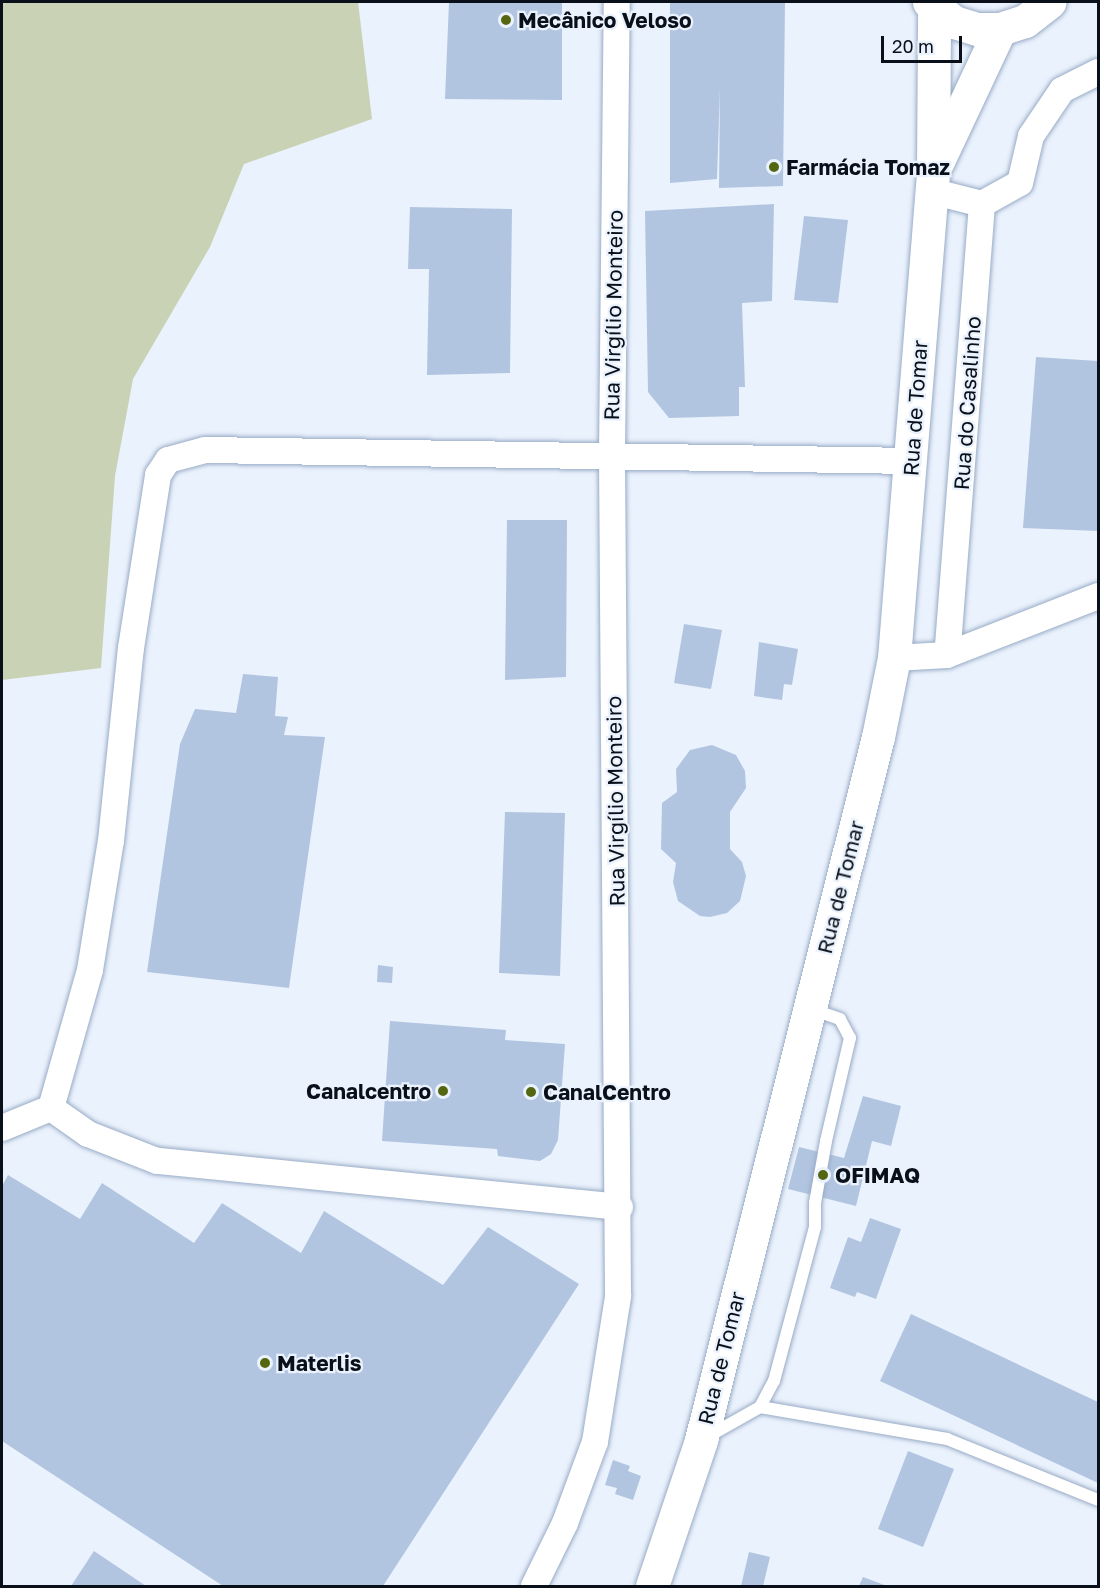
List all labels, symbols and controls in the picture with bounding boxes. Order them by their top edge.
place label: Mecânico Veloso [518,7,692,33]
marker: Mecânico Veloso [499,13,513,27]
scale bar [884,24,965,62]
text: 20 m [892,35,934,57]
place label: Farmácia Tomaz [786,154,950,180]
marker: Farmácia Tomaz [767,160,781,174]
street label: Rua Virgílio Monteiro [599,209,627,421]
street label: Rua do Casalinho [948,315,986,491]
street label: Rua de Tomar [898,339,932,477]
street label: Rua Virgílio Monteiro [601,695,629,907]
street label: Rua de Tomar [811,818,869,956]
place label: Canalcentro [306,1078,431,1104]
place label: CanalCentro [543,1079,671,1105]
marker: Canalcentro [436,1084,450,1098]
marker: CanalCentro [524,1085,538,1099]
place label: OFIMAQ [835,1162,920,1188]
marker: OFIMAQ [816,1168,830,1182]
street label: Rua de Tomar [692,1289,750,1427]
place label: Materlis [277,1350,361,1376]
marker: Materlis [258,1356,272,1370]

